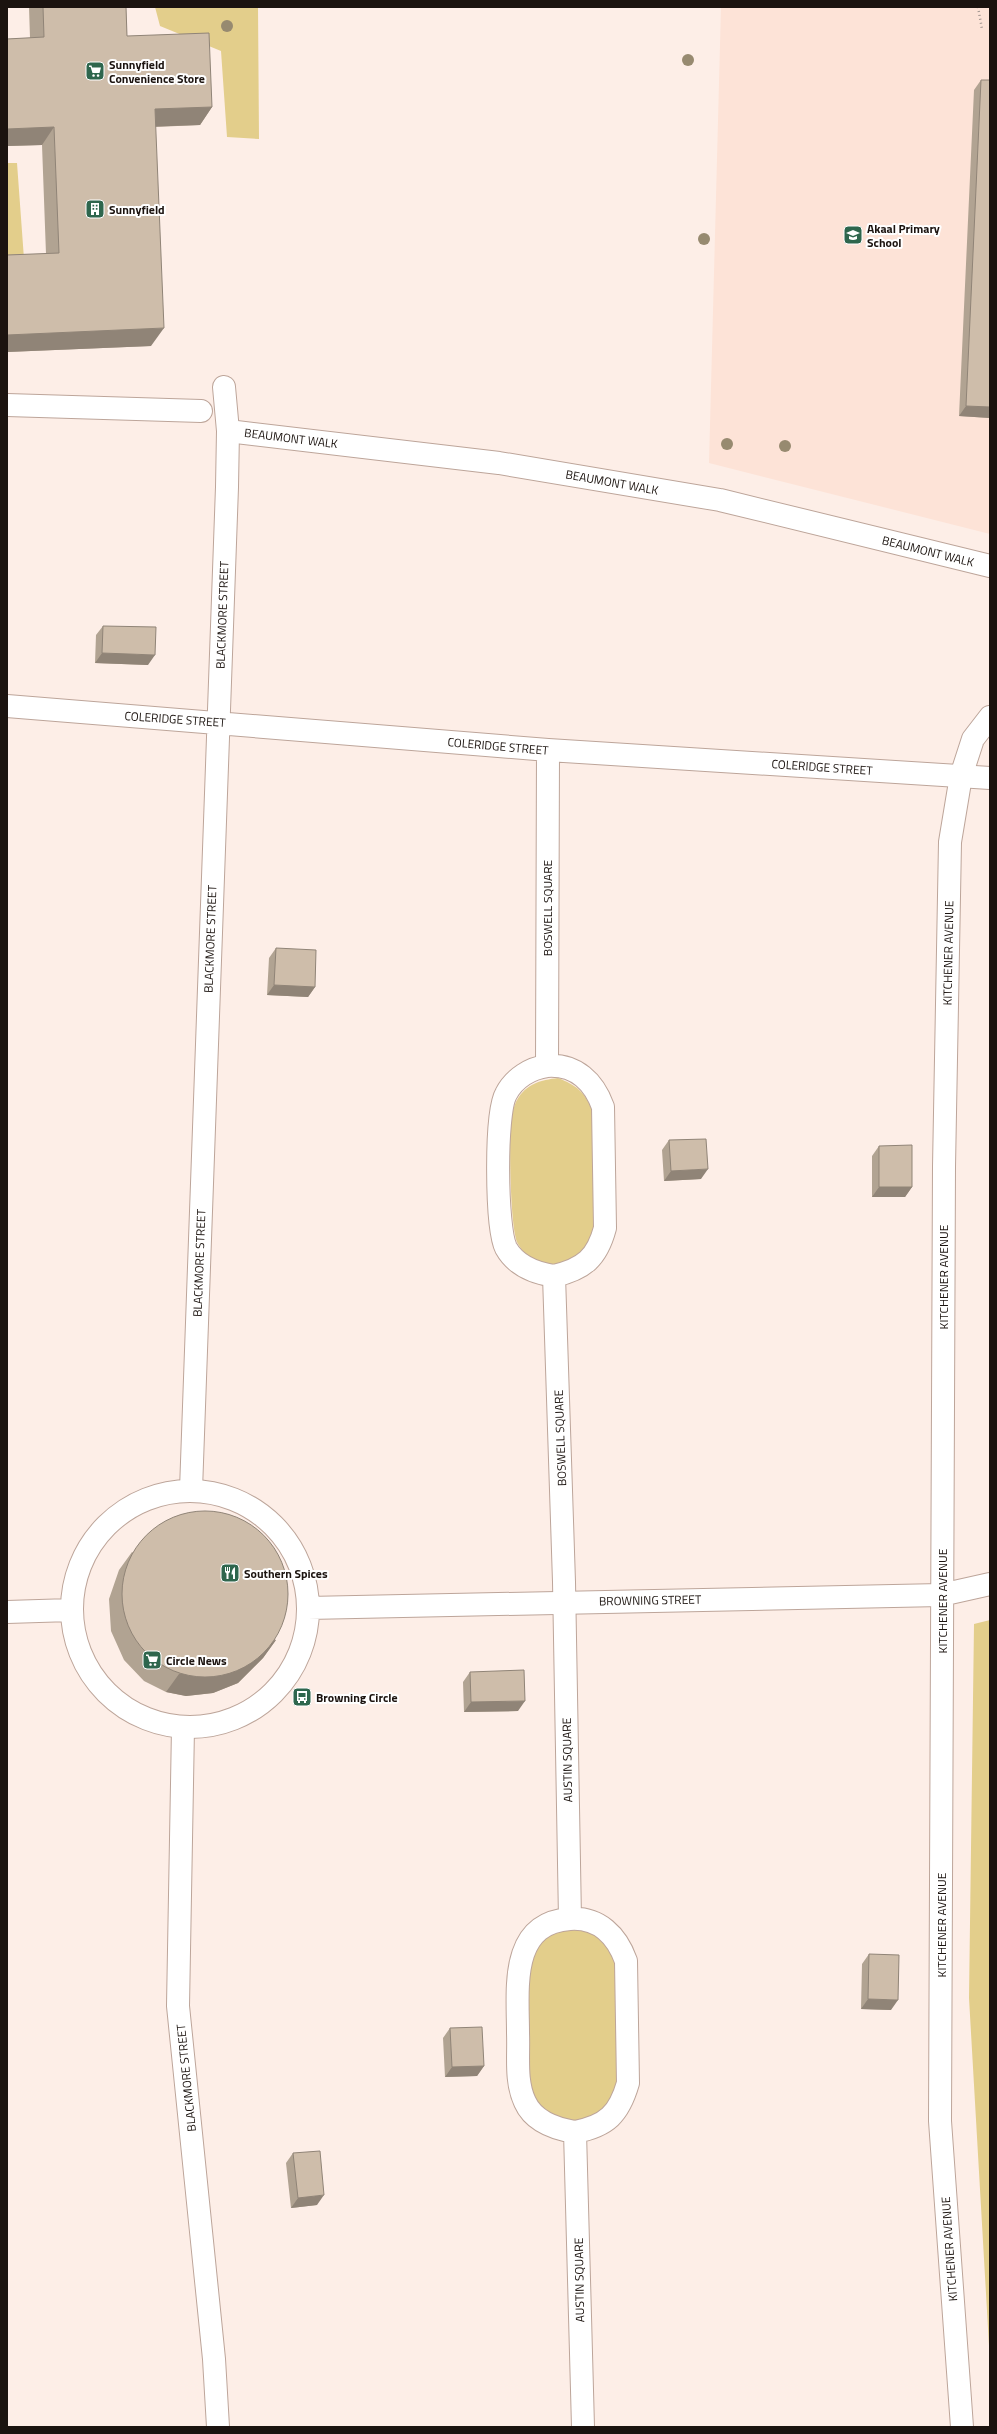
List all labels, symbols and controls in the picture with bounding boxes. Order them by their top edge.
place label: Sunnyfield Convenience Store [109,55,205,88]
supermarket icon: Sunnyfield Convenience Store [84,60,106,82]
building icon: Sunnyfield [84,198,106,220]
place label: Sunnyfield [109,200,165,219]
place label: Akaal Primary School [867,219,940,252]
school or university icon: Akaal Primary School [842,224,864,246]
street label: BEAUMONT WALK [243,423,339,453]
street label: BEAUMONT WALK [564,464,660,500]
street label: BEAUMONT WALK [880,530,976,572]
street label: BLACKMORE STREET [211,560,233,669]
street label: COLERIDGE STREET [124,706,227,732]
street label: COLERIDGE STREET [447,732,550,760]
street label: COLERIDGE STREET [771,754,874,780]
street label: BOSWELL SQUARE [538,859,557,956]
street label: BLACKMORE STREET [199,884,221,993]
street label: KITCHENER AVENUE [938,900,958,1006]
street label: BLACKMORE STREET [188,1208,210,1317]
street label: KITCHENER AVENUE [934,1224,953,1329]
street label: BOSWELL SQUARE [549,1389,571,1487]
street label: KITCHENER AVENUE [933,1548,952,1653]
restaurant icon: Southern Spices [219,1562,241,1584]
place label: Southern Spices [244,1564,328,1583]
street label: BROWNING STREET [599,1590,702,1610]
supermarket icon: Circle News [141,1649,163,1671]
place label: Circle News [166,1651,227,1670]
bus stop icon: Browning Circle [291,1686,313,1708]
place label: Browning Circle [316,1688,398,1707]
street label: AUSTIN SQUARE [557,1717,577,1802]
street label: KITCHENER AVENUE [932,1872,951,1977]
street label: BLACKMORE STREET [171,2023,201,2133]
street label: KITCHENER AVENUE [936,2196,962,2302]
street label: AUSTIN SQUARE [569,2237,589,2322]

